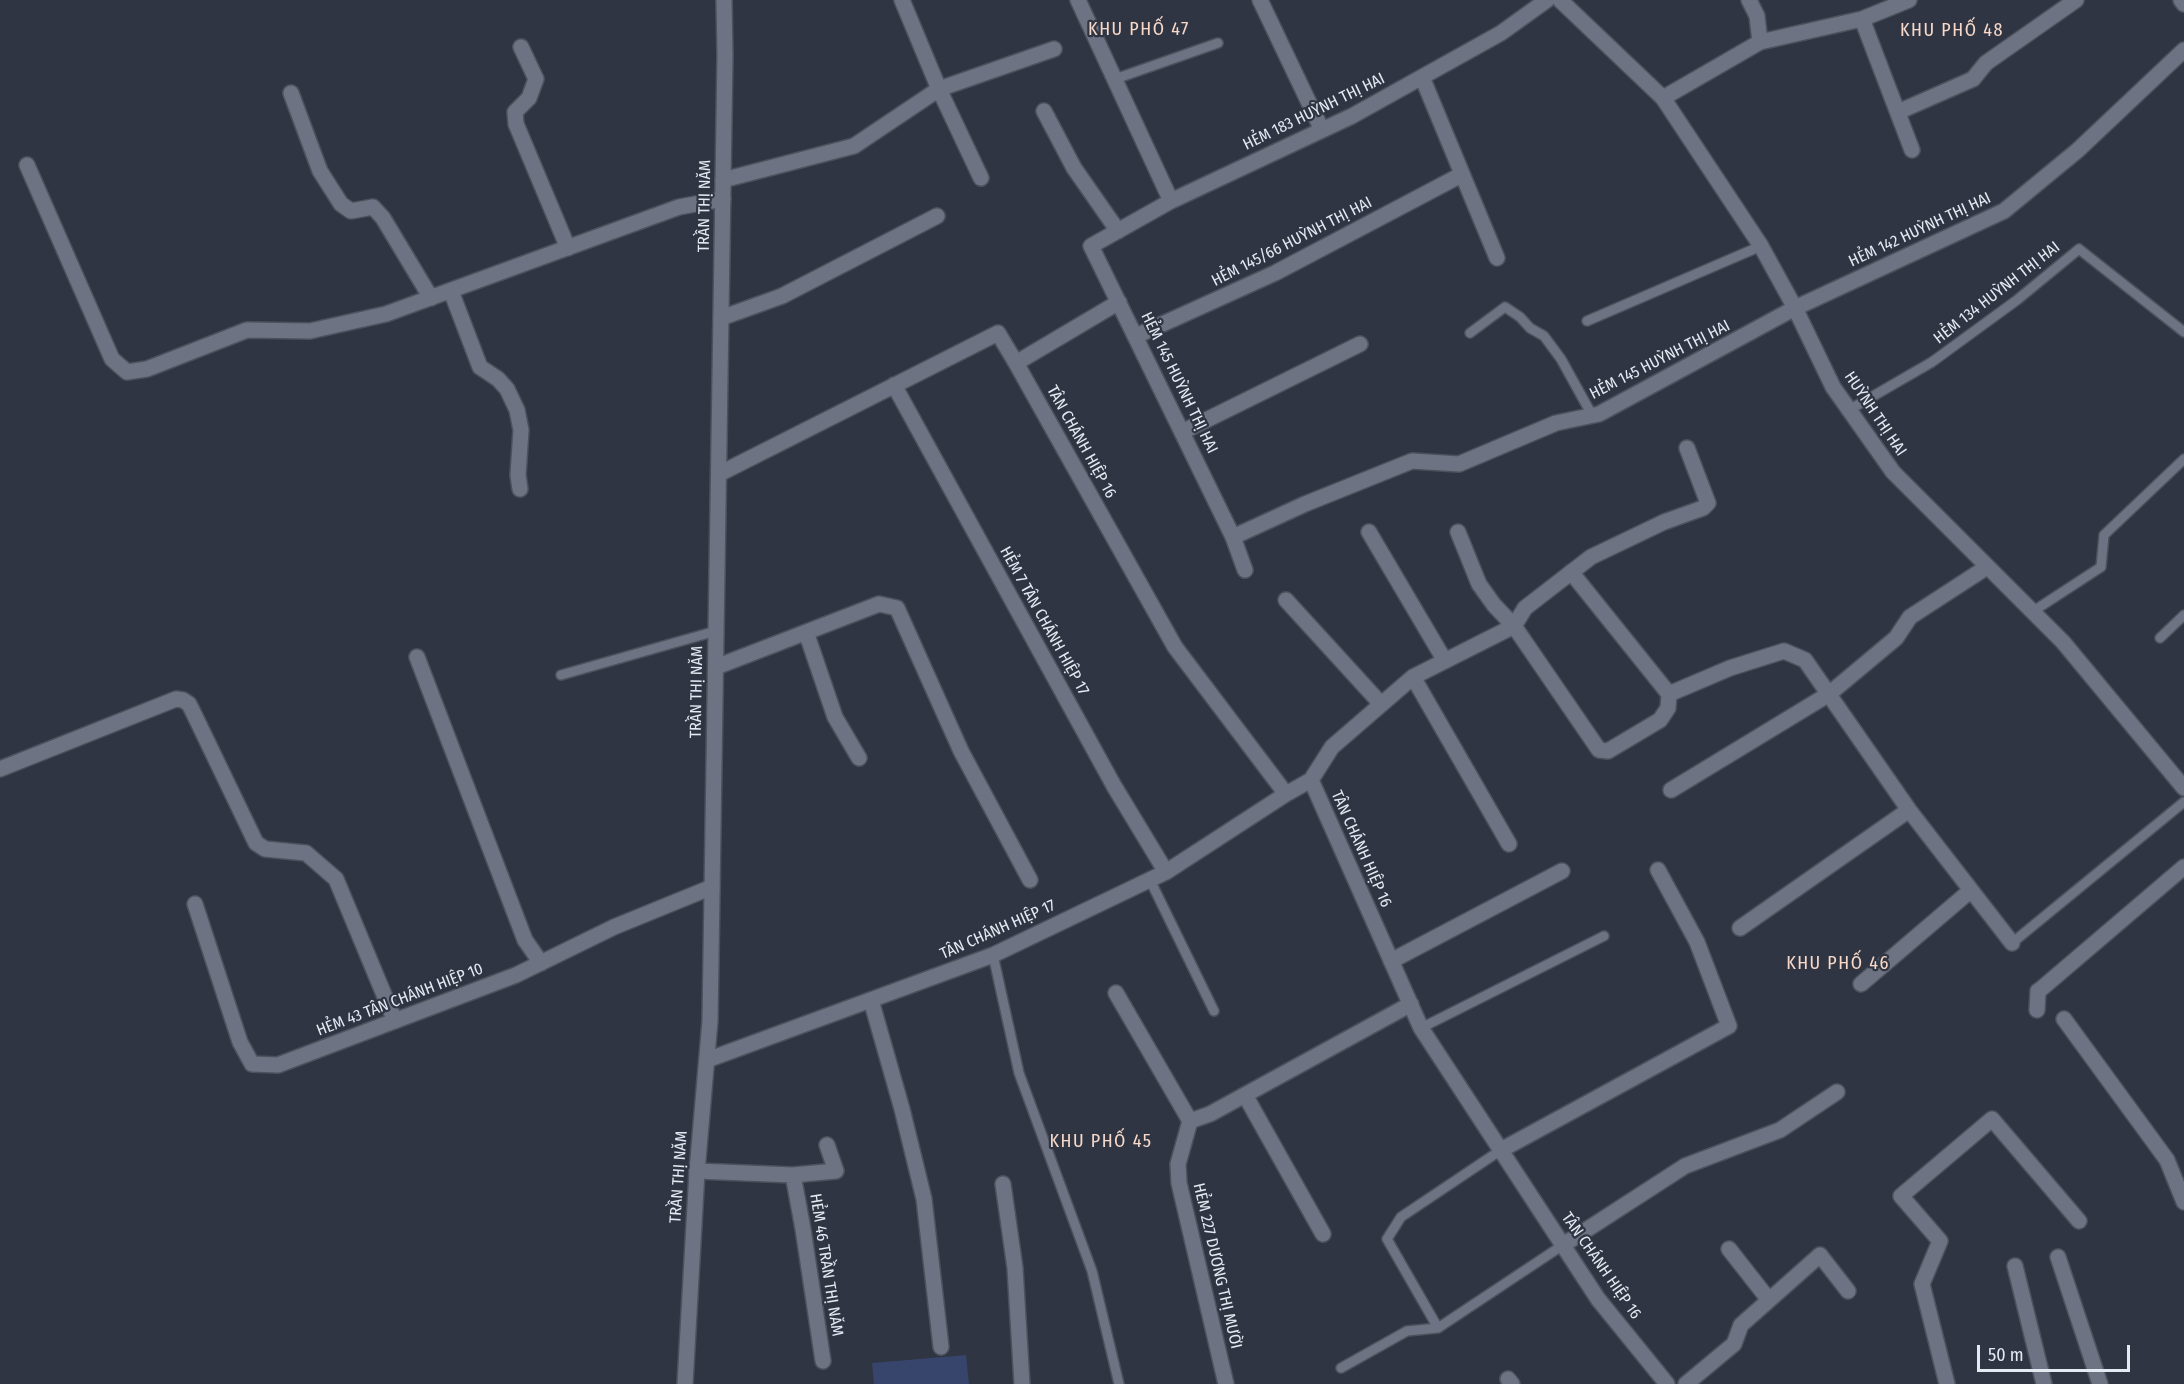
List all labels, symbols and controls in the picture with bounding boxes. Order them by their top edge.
district label: KHU PHỐ 47 [1088,19,1190,41]
district label: KHU PHỐ 48 [1900,20,2004,42]
street label: HẺM 183 HUỲNH THỊ HAI [1240,69,1388,155]
street label: TRẦN THỊ NĂM [695,160,715,252]
street label: HẺM 142 HUỲNH THỊ HAI [1846,189,1994,271]
street label: HẺM 145/66 HUỲNH THỊ HAI [1209,193,1375,291]
street label: HẺM 134 HUỲNH THỊ HAI [1930,238,2064,348]
street label: HẺM 145 HUỲNH THỊ HAI [1136,309,1222,457]
street label: HẺM 145 HUỲNH THỊ HAI [1587,316,1733,404]
street label: HUỲNH THỊ HAI [1840,368,1910,460]
street label: TÂN CHÁNH HIỆP 16 [1042,382,1120,502]
street label: HẺM 7 TÂN CHÁNH HIỆP 17 [995,543,1093,699]
street label: TRẦN THỊ NĂM [687,646,707,738]
street label: TÂN CHÁNH HIỆP 16 [1327,788,1395,910]
street label: TÂN CHÁNH HIỆP 17 [937,896,1059,964]
district label: KHU PHỐ 46 [1786,953,1890,975]
street label: HẺM 43 TÂN CHÁNH HIỆP 10 [314,959,486,1041]
street label: TRẦN THỊ NĂM [666,1130,692,1224]
district label: KHU PHỐ 45 [1050,1131,1152,1153]
street label: HẺM 227 DƯƠNG THỊ MƯỜI [1189,1181,1245,1351]
street label: HẺM 46 TRẦN THỊ NĂM [805,1192,847,1338]
street label: TÂN CHÁNH HIỆP 16 [1557,1209,1645,1323]
scale bar [1980,1333,2133,1371]
text: 50 m [1988,1344,2024,1366]

